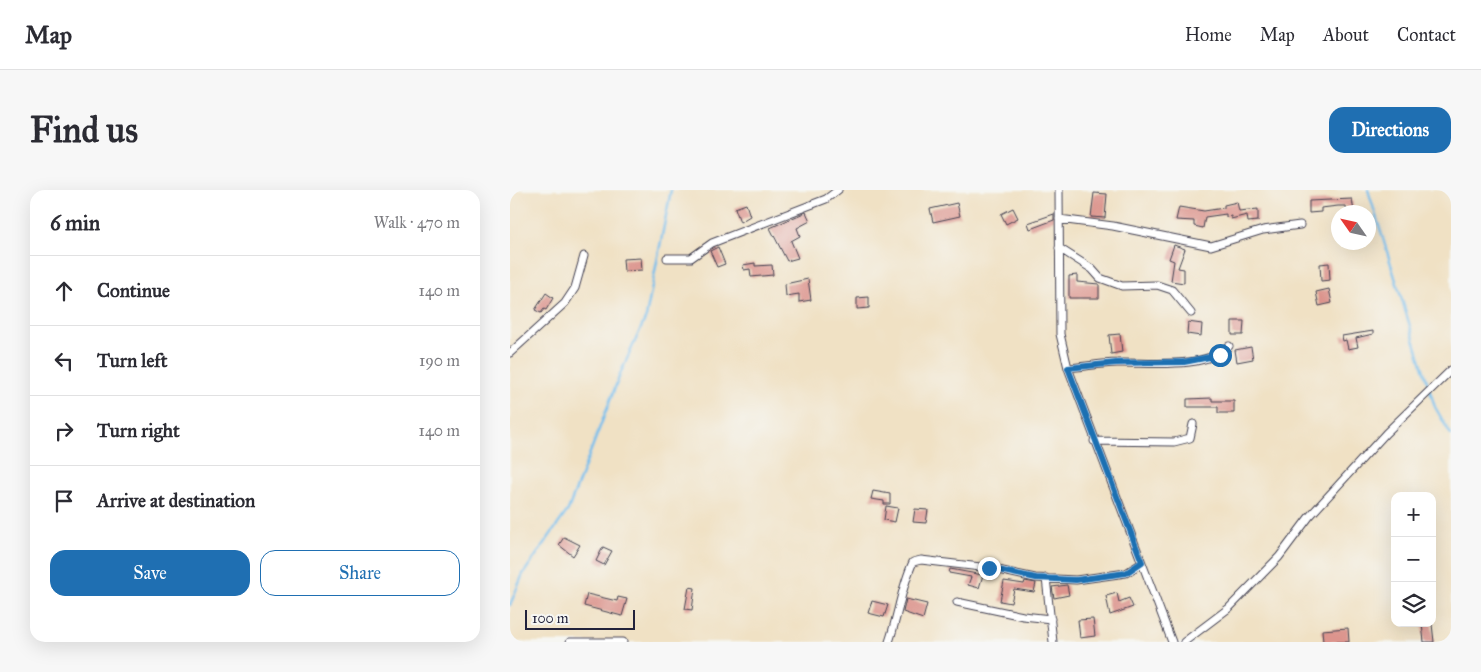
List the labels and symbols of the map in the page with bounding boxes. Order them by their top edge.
north arrow [1331,205,1376,250]
route start [1209,344,1232,367]
route end [978,557,1001,580]
scale bar [525,607,635,630]

